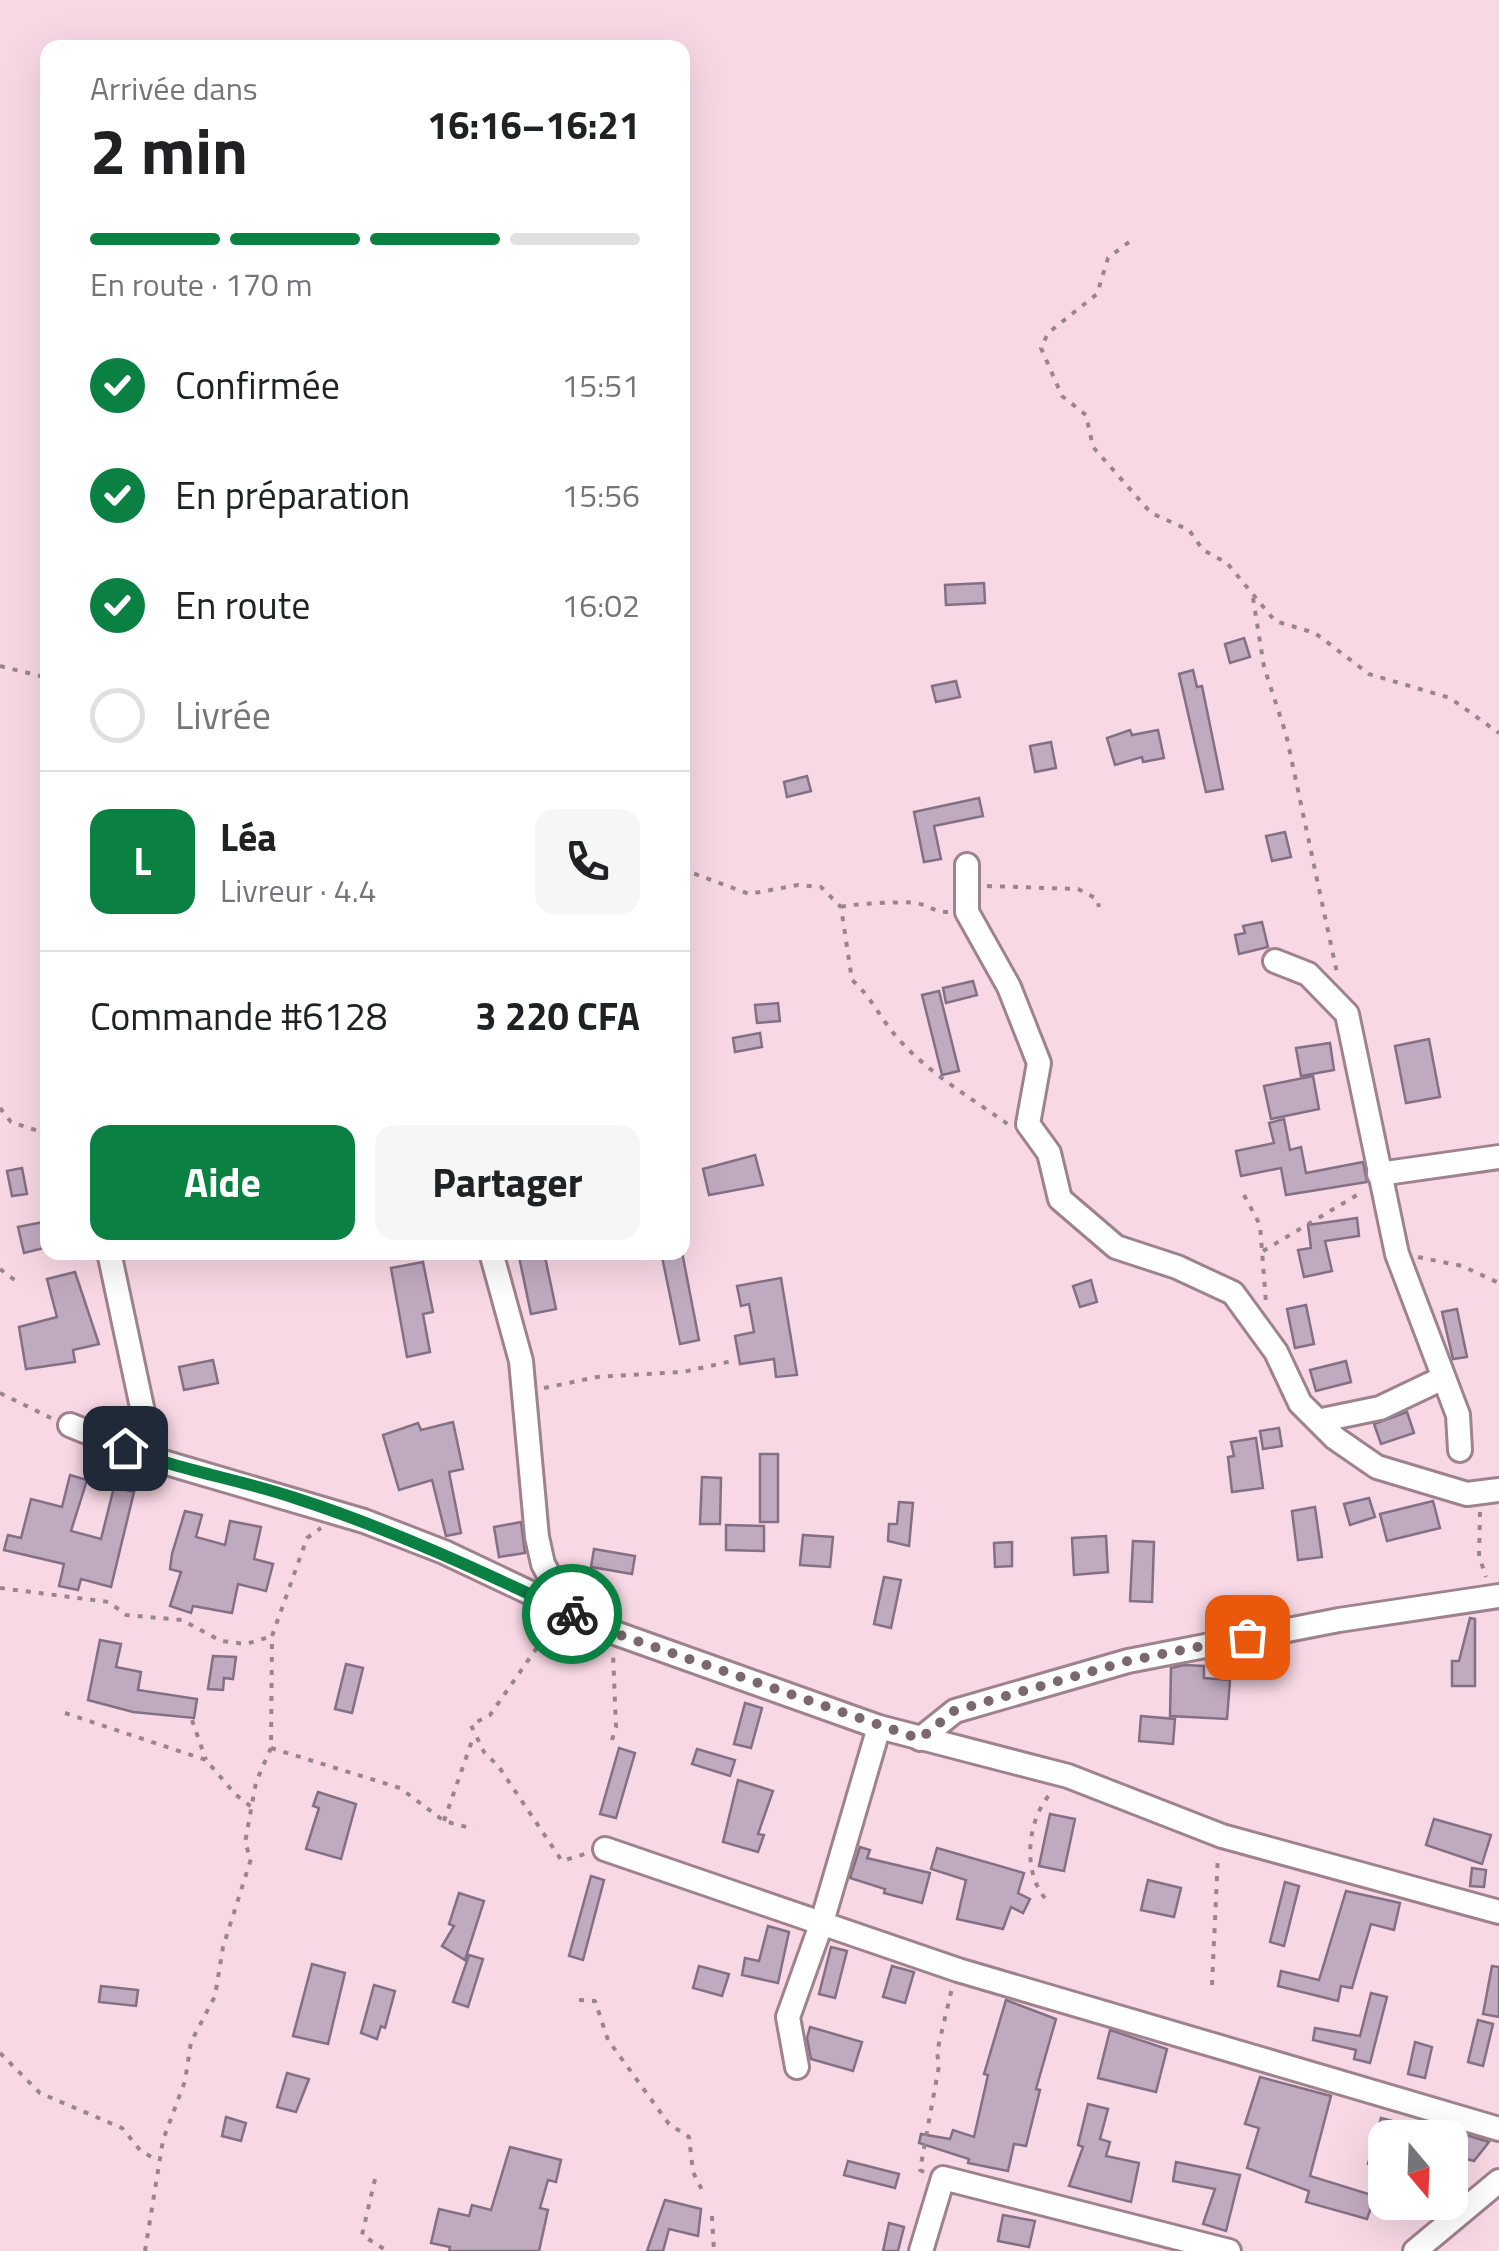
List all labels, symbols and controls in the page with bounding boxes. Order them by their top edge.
text: Arrivée dans [90,64,258,112]
text: 16:16–16:21 [427,96,640,154]
text: 2 min [90,100,248,199]
text: En route · 170 m [90,260,313,308]
text: Confirmée [175,356,340,414]
icon: check [90,358,145,413]
text: 15:51 [561,361,640,409]
text: En préparation [175,466,410,524]
icon: check [90,468,145,523]
text: 15:56 [561,471,640,519]
text: En route [175,576,310,634]
icon: check [90,578,145,633]
text: 16:02 [561,581,640,629]
text: Livrée [175,686,271,744]
text: Léa [220,808,277,866]
button: phone [535,809,640,914]
text: L [134,832,151,890]
text: Livreur · 4.4 [220,866,376,914]
text: Commande #6128 [90,987,387,1045]
text: 3 220 CFA [475,987,640,1045]
button: Aide [90,1125,355,1240]
button: Partager [375,1125,640,1240]
pin [83,1406,168,1491]
icon: home [98,1421,153,1476]
courier [522,1564,622,1664]
icon: bike [545,1587,600,1642]
pin [1205,1595,1290,1680]
icon: bag [1220,1610,1275,1665]
north arrow [1368,2120,1468,2220]
map controls [1368,2120,1468,2220]

